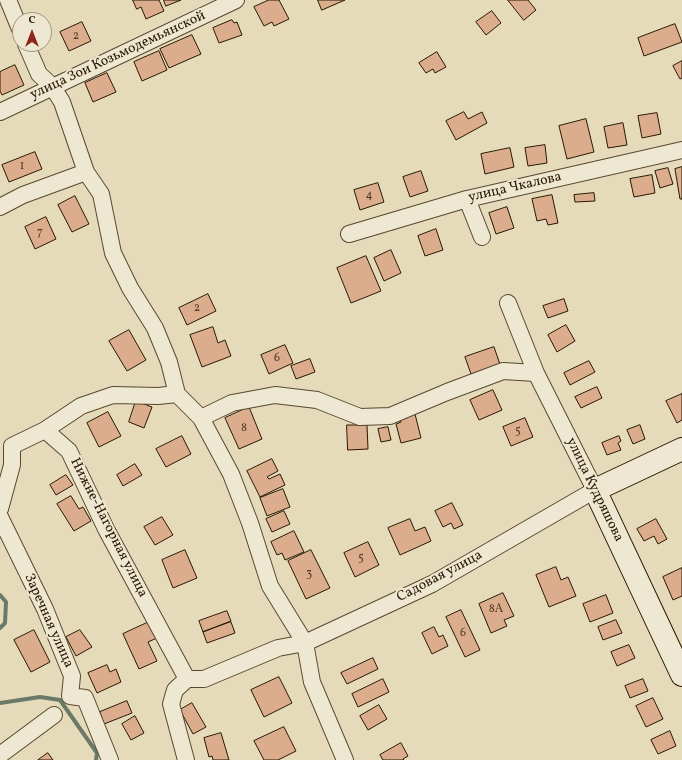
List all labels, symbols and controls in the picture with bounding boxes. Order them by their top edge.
street label: улица Зои Козьмодемьянской [28,8,208,104]
north arrow [12,12,52,52]
text: С [28,13,36,28]
house number: 2 [73,30,79,44]
house number: 1 [20,160,24,174]
street label: улица Чкалова [467,169,563,207]
house number: 4 [365,189,373,203]
house number: 7 [37,226,43,240]
house number: 2 [194,302,200,316]
house number: 6 [274,352,280,366]
house number: 8 [241,422,247,436]
house number: 5 [515,425,521,439]
street label: улица Кудряшова [562,435,626,545]
street label: Нижне-Нагорная улица [65,455,151,601]
street label: Садовая улица [394,547,486,607]
house number: 5 [358,552,364,566]
house number: 3 [306,568,312,582]
street label: Заречная улица [20,571,76,671]
house number: 8А [489,603,503,617]
house number: 6 [460,627,466,641]

